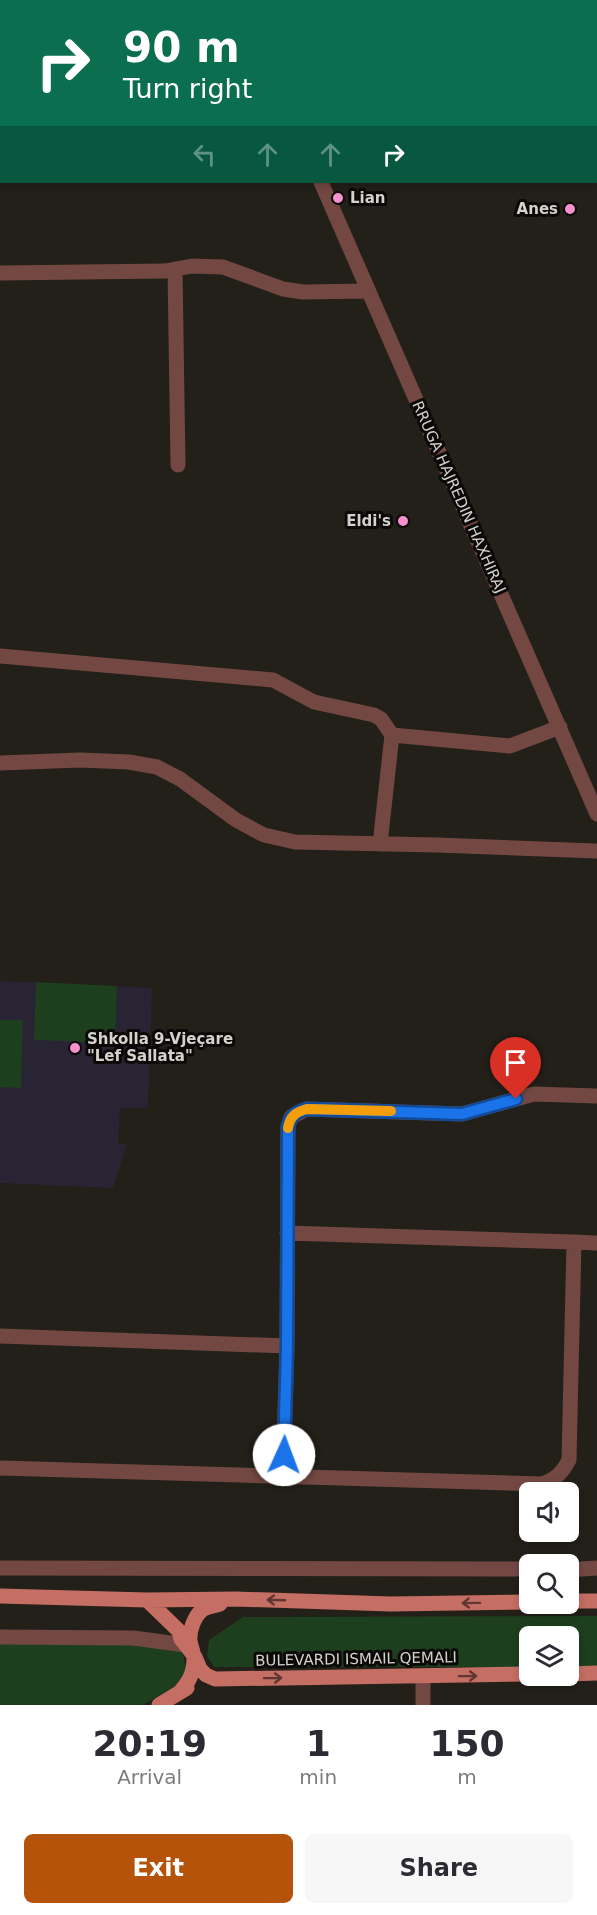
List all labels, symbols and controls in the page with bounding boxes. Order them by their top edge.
text: 90 m [123,23,240,72]
icon: right [24,24,102,102]
text: Turn right [123,73,252,104]
icon: left [188,138,221,171]
icon: ahead [251,138,284,171]
icon: ahead [314,138,347,171]
icon: right [377,138,410,171]
place label: Lian [350,189,386,207]
marker: Lian [331,191,345,205]
place label: Anes [517,200,558,218]
marker: Anes [563,202,577,216]
street label: RRUGA HAJREDIN HAXHIRAJ [408,398,510,596]
place label: Eldi's [346,512,391,530]
marker: Eldi's [396,514,410,528]
place label: Shkolla 9-Vjeçare "Lef Sallata" [87,1030,233,1065]
pin [490,1037,541,1099]
marker: Shkolla 9-Vjeçare "Lef Sallata" [68,1041,82,1055]
icon: arrive [499,1046,532,1079]
position arrow [252,1423,316,1487]
map controls [519,1482,579,1686]
button: sound [519,1482,579,1542]
button: search [519,1554,579,1614]
one-way arrow [267,1594,287,1606]
one-way arrow [462,1597,482,1608]
button: layers [519,1626,579,1686]
street label: BULEVARDI ISMAIL QEMALI [255,1648,457,1670]
one-way arrow [458,1670,478,1681]
one-way arrow [263,1672,283,1684]
text: 20:19 [92,1723,207,1764]
text: 1 [306,1723,331,1764]
text: 150 [429,1723,505,1764]
text: Arrival [117,1765,182,1789]
text: min [299,1765,337,1789]
text: m [457,1765,477,1789]
button: Exit [24,1834,293,1903]
button: Share [305,1834,573,1903]

